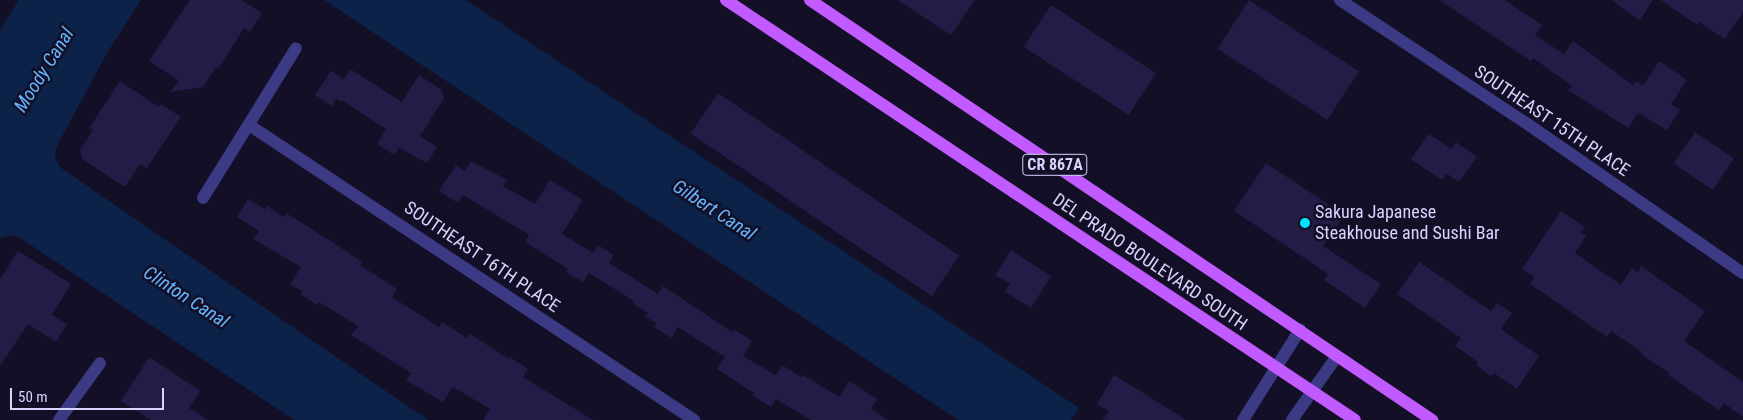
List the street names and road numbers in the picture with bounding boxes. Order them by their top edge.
street label: SOUTHEAST 15TH PLACE [1470,61,1634,181]
road number: CR 867A [1021,152,1089,178]
street label: DEL PRADO BOULEVARD SOUTH [1049,189,1251,335]
street label: SOUTHEAST 16TH PLACE [400,197,564,317]

